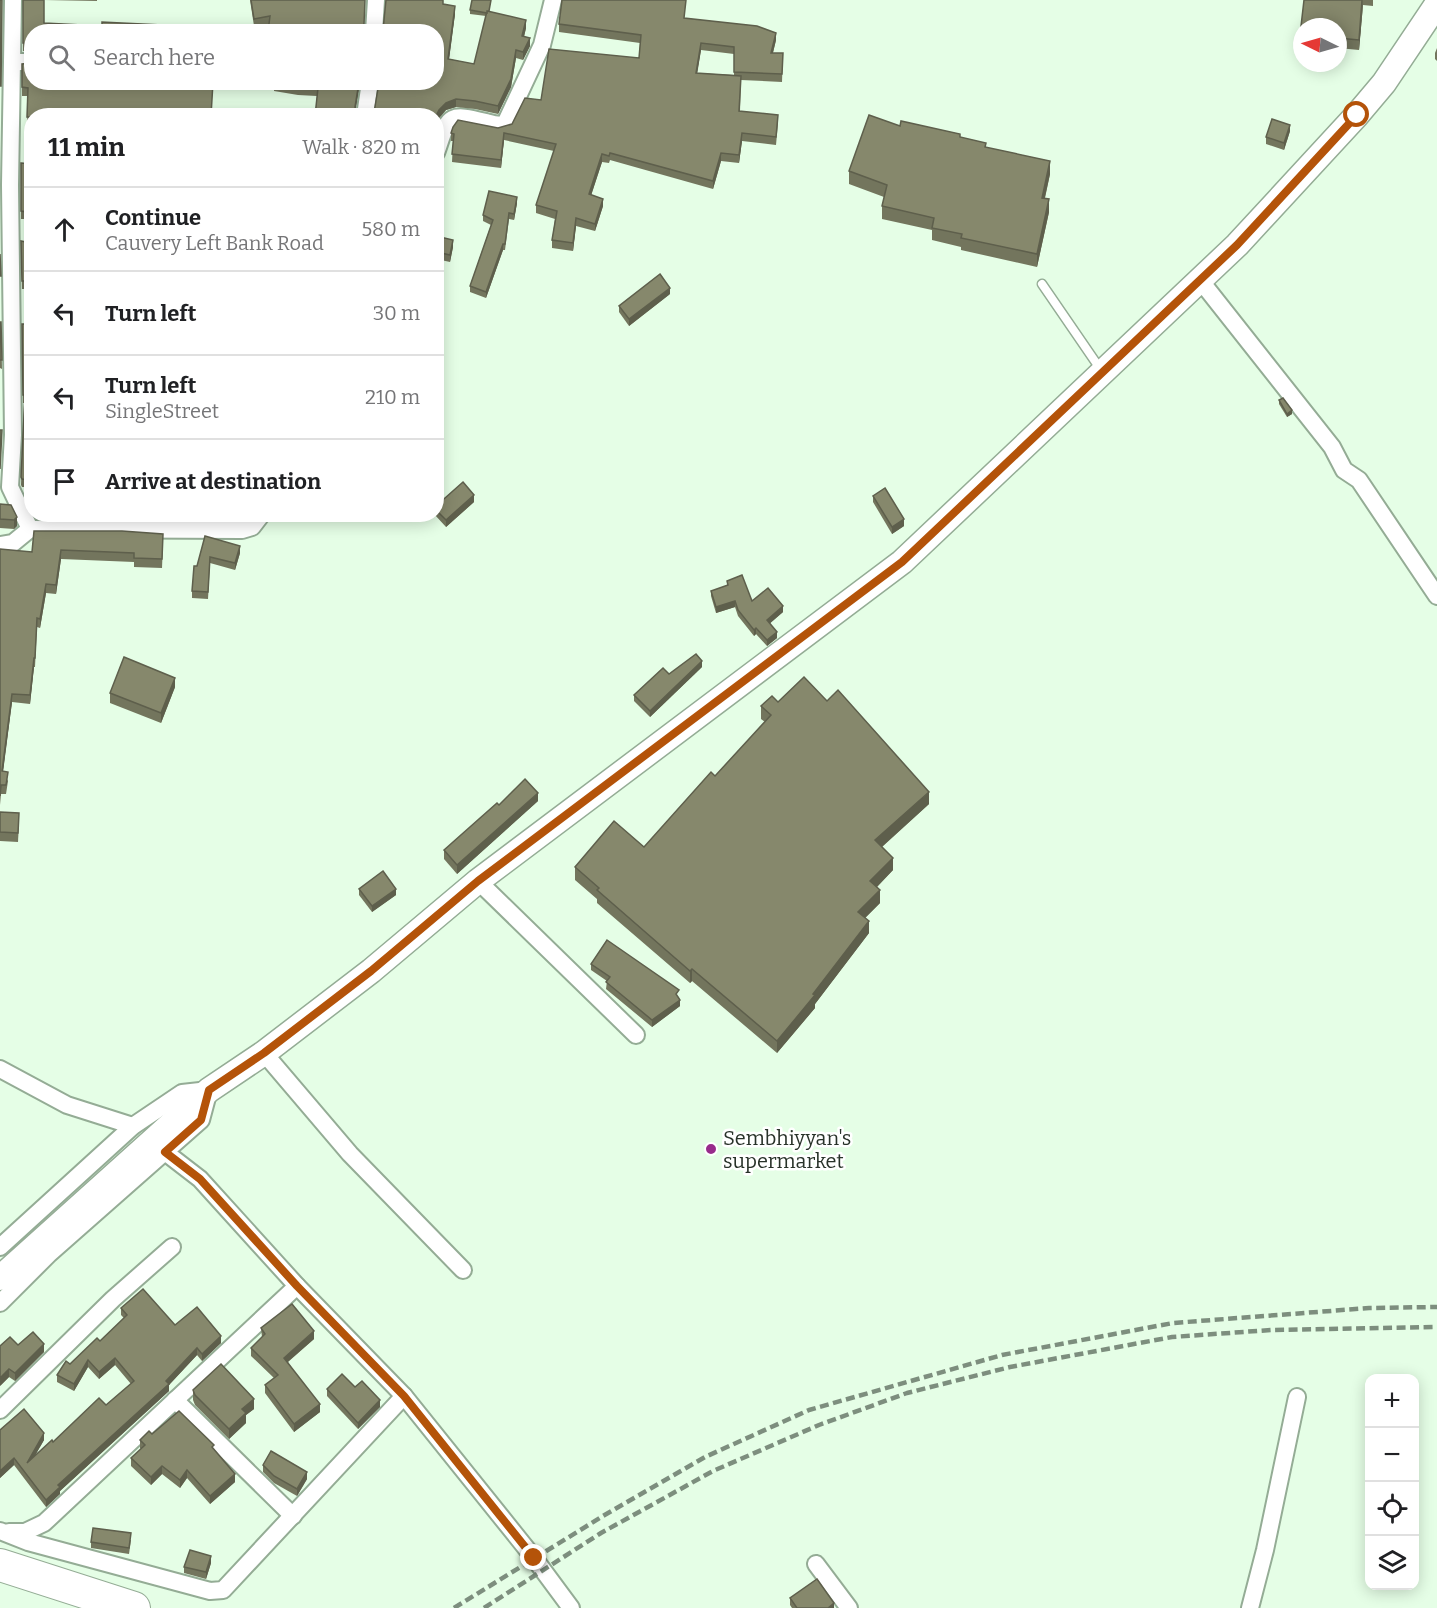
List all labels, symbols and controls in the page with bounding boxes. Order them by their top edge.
north arrow [1293,18,1347,72]
search box [24,24,444,90]
icon: search [45,41,78,74]
text: Search here [93,44,215,71]
route start [1343,101,1369,127]
text: 11 min [48,132,125,163]
text: Walk · 820 m [302,135,420,159]
text: Continue [105,204,201,231]
icon: ahead [48,213,81,246]
text: 580 m [361,217,420,241]
text: Cauvery Left Bank Road [105,231,324,255]
icon: left [48,297,81,330]
text: Turn left [105,300,197,327]
text: 30 m [373,301,420,325]
text: Turn left [105,372,197,399]
icon: left [48,381,81,414]
text: 210 m [365,385,420,409]
text: SingleStreet [105,399,219,423]
icon: arrive [48,465,81,498]
text: Arrive at destination [105,468,321,495]
place label: Sembhiyyan's supermarket [723,1126,851,1173]
marker: Sembhiyyan's supermarket [704,1142,718,1156]
map controls [1365,1374,1419,1590]
button: + [1365,1374,1419,1428]
button: − [1365,1428,1419,1482]
button: locate [1365,1482,1419,1536]
button: layers [1365,1536,1419,1590]
route end [520,1544,546,1570]

